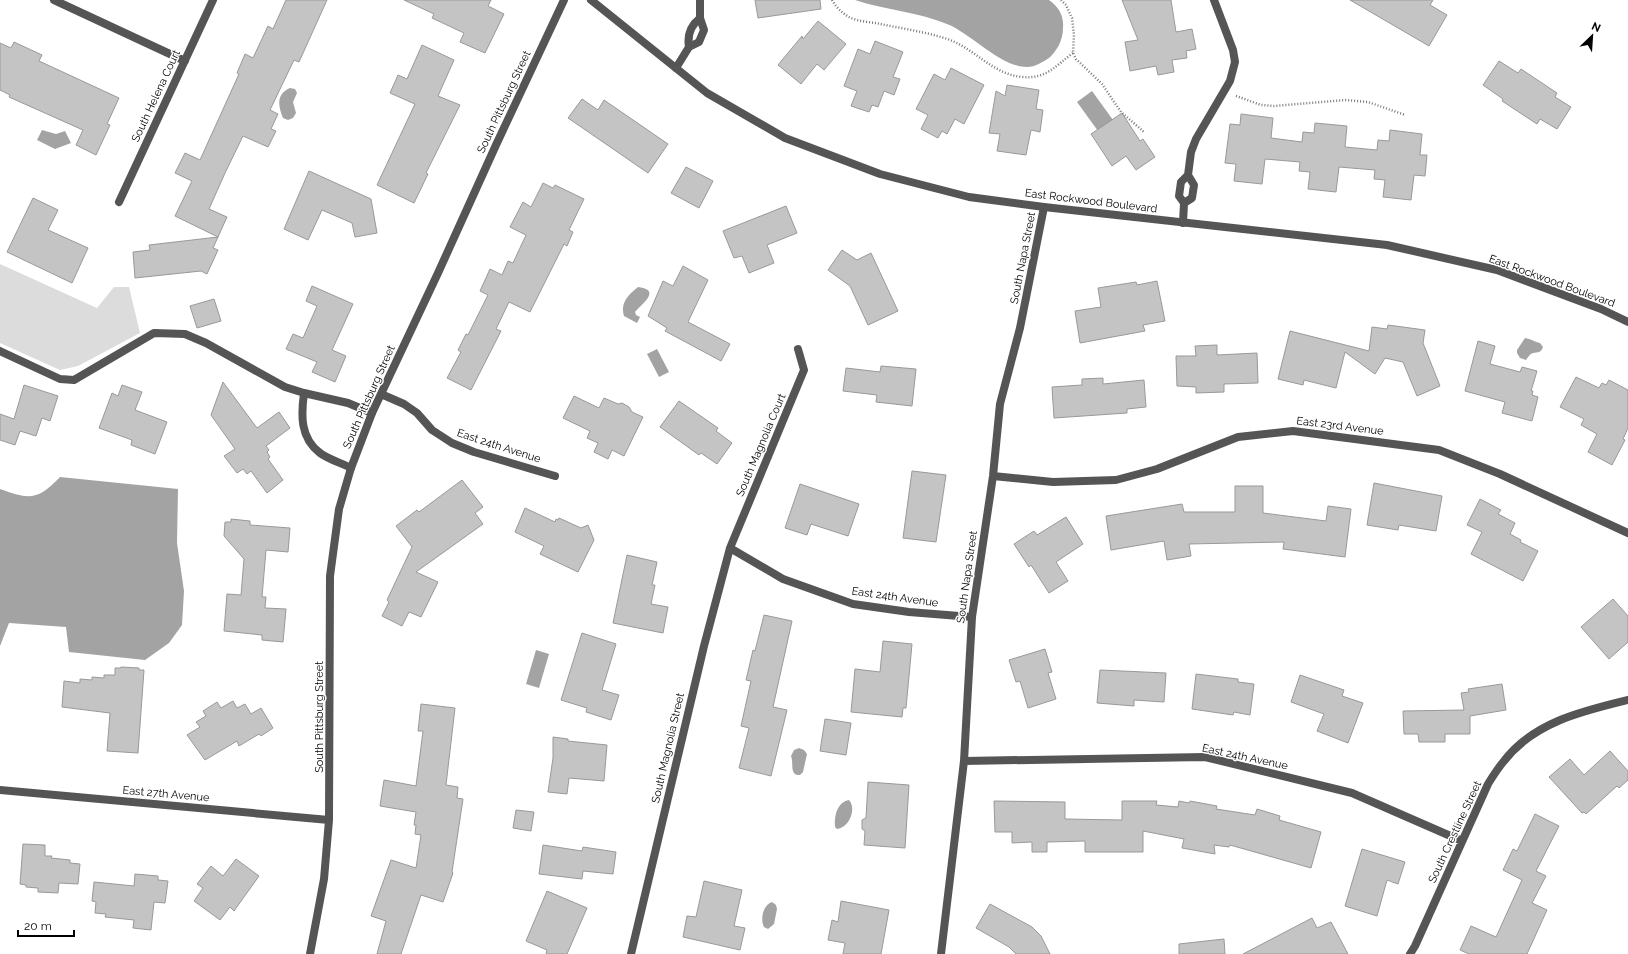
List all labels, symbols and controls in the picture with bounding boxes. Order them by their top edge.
north arrow [1572,16,1612,56]
text: N [1589,20,1603,35]
street label: South Helena Court [129,48,183,144]
street label: South Pittsburg Street [475,48,534,155]
street label: East Rockwood Boulevard [1024,186,1158,216]
street label: South Napa Street [1008,211,1038,305]
street label: East Rockwood Boulevard [1487,252,1617,310]
street label: South Pittsburg Street [340,343,398,451]
street label: South Magnolia Court [733,391,789,498]
street label: East 23rd Avenue [1296,414,1385,438]
street label: East 24th Avenue [455,426,543,466]
street label: South Napa Street [954,530,980,624]
street label: East 24th Avenue [851,584,940,610]
street label: South Pittsburg Street [313,661,326,773]
street label: South Magnolia Street [649,691,687,804]
street label: East 24th Avenue [1201,742,1290,773]
street label: South Crestline Street [1426,779,1484,885]
street label: East 27th Avenue [122,784,211,804]
scale bar [18,912,74,938]
text: 20 m [24,919,52,933]

